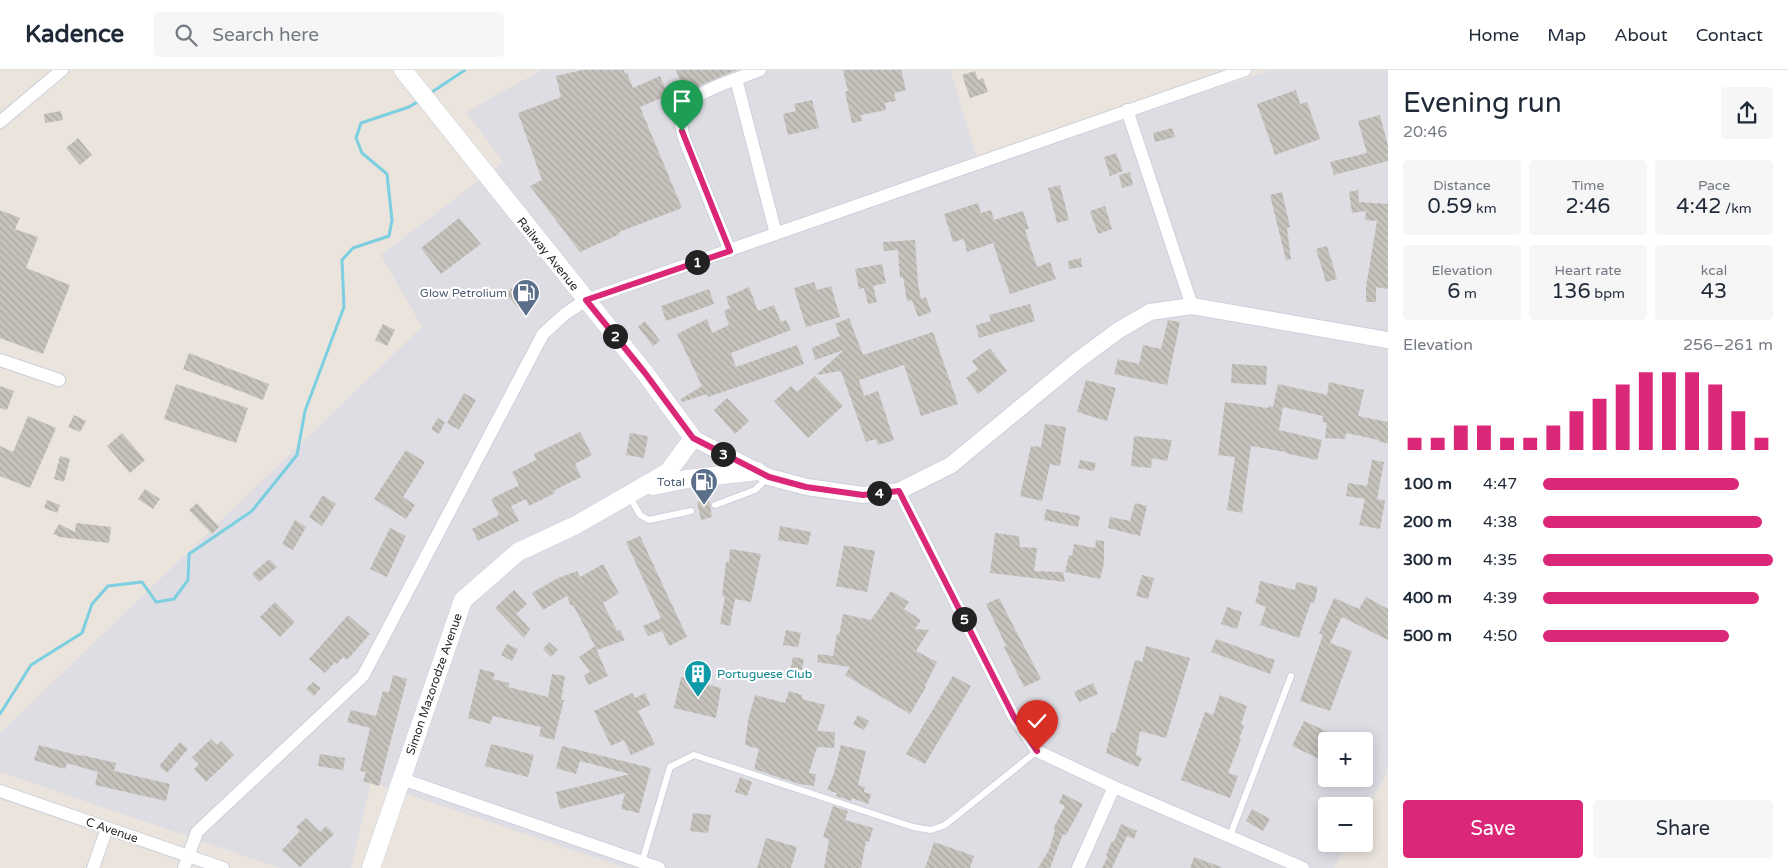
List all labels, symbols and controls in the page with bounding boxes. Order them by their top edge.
search box [154,12,504,57]
text: Kadence [25,20,124,49]
icon: search [172,21,200,49]
text: Search here [212,24,319,46]
text: Home [1468,24,1519,46]
text: Map [1547,24,1586,46]
text: About [1614,24,1668,46]
text: Contact [1696,24,1763,46]
pin [661,80,703,131]
text: Evening run [1403,86,1562,120]
icon: arrive [668,87,696,115]
button: share [1721,87,1773,139]
text: 20:46 [1403,122,1447,142]
text: Distance [1433,177,1491,194]
text: Time [1572,177,1604,194]
text: Pace [1698,177,1730,194]
text: 0.59 [1427,194,1472,219]
text: 2:46 [1565,194,1611,219]
text: 4:42 [1676,194,1721,219]
text: km [1472,200,1497,217]
text: /km [1721,200,1752,217]
street label: Railway Avenue [514,215,582,293]
pin: 1 [684,250,710,274]
text: 1 [693,254,702,271]
text: Elevation [1431,262,1493,279]
text: Heart rate [1555,262,1621,279]
text: kcal [1701,262,1727,279]
fuel station icon: Glow Petrolium [511,278,541,317]
text: 6 [1447,279,1460,304]
text: 136 [1551,279,1591,304]
text: 43 [1701,279,1727,304]
text: m [1460,285,1477,302]
text: bpm [1591,285,1625,302]
place label: Glow Petrolium [420,286,507,300]
pin: 2 [602,324,628,348]
text: 2 [611,328,620,345]
text: Elevation [1403,335,1473,355]
text: 256–261 m [1683,335,1773,355]
pin: 3 [710,442,736,466]
text: 3 [719,446,728,463]
fuel station icon: Total [689,467,719,506]
text: 100 m [1403,474,1452,494]
text: 4:47 [1483,474,1517,494]
place label: Total [657,475,685,489]
pin: 4 [866,480,892,506]
text: 4 [875,485,884,502]
text: 200 m [1403,512,1452,532]
text: 4:38 [1483,512,1517,532]
text: 300 m [1403,550,1452,570]
text: 4:35 [1483,550,1517,570]
text: 400 m [1403,588,1452,608]
text: 4:39 [1483,588,1517,608]
pin: 5 [952,606,976,632]
street label: Simon Mazorodze Avenue [403,611,465,757]
text: 5 [960,611,969,628]
text: 500 m [1403,626,1452,646]
text: 4:50 [1483,626,1517,646]
building icon: Portuguese Club [683,659,713,698]
place label: Portuguese Club [717,667,812,681]
pin [1016,700,1058,751]
icon: check [1023,707,1051,735]
map controls [1318,732,1373,852]
button: + [1318,732,1373,787]
button: − [1318,797,1373,852]
button: Save [1403,800,1583,858]
button: Share [1593,800,1773,858]
street label: C Avenue [84,815,140,846]

